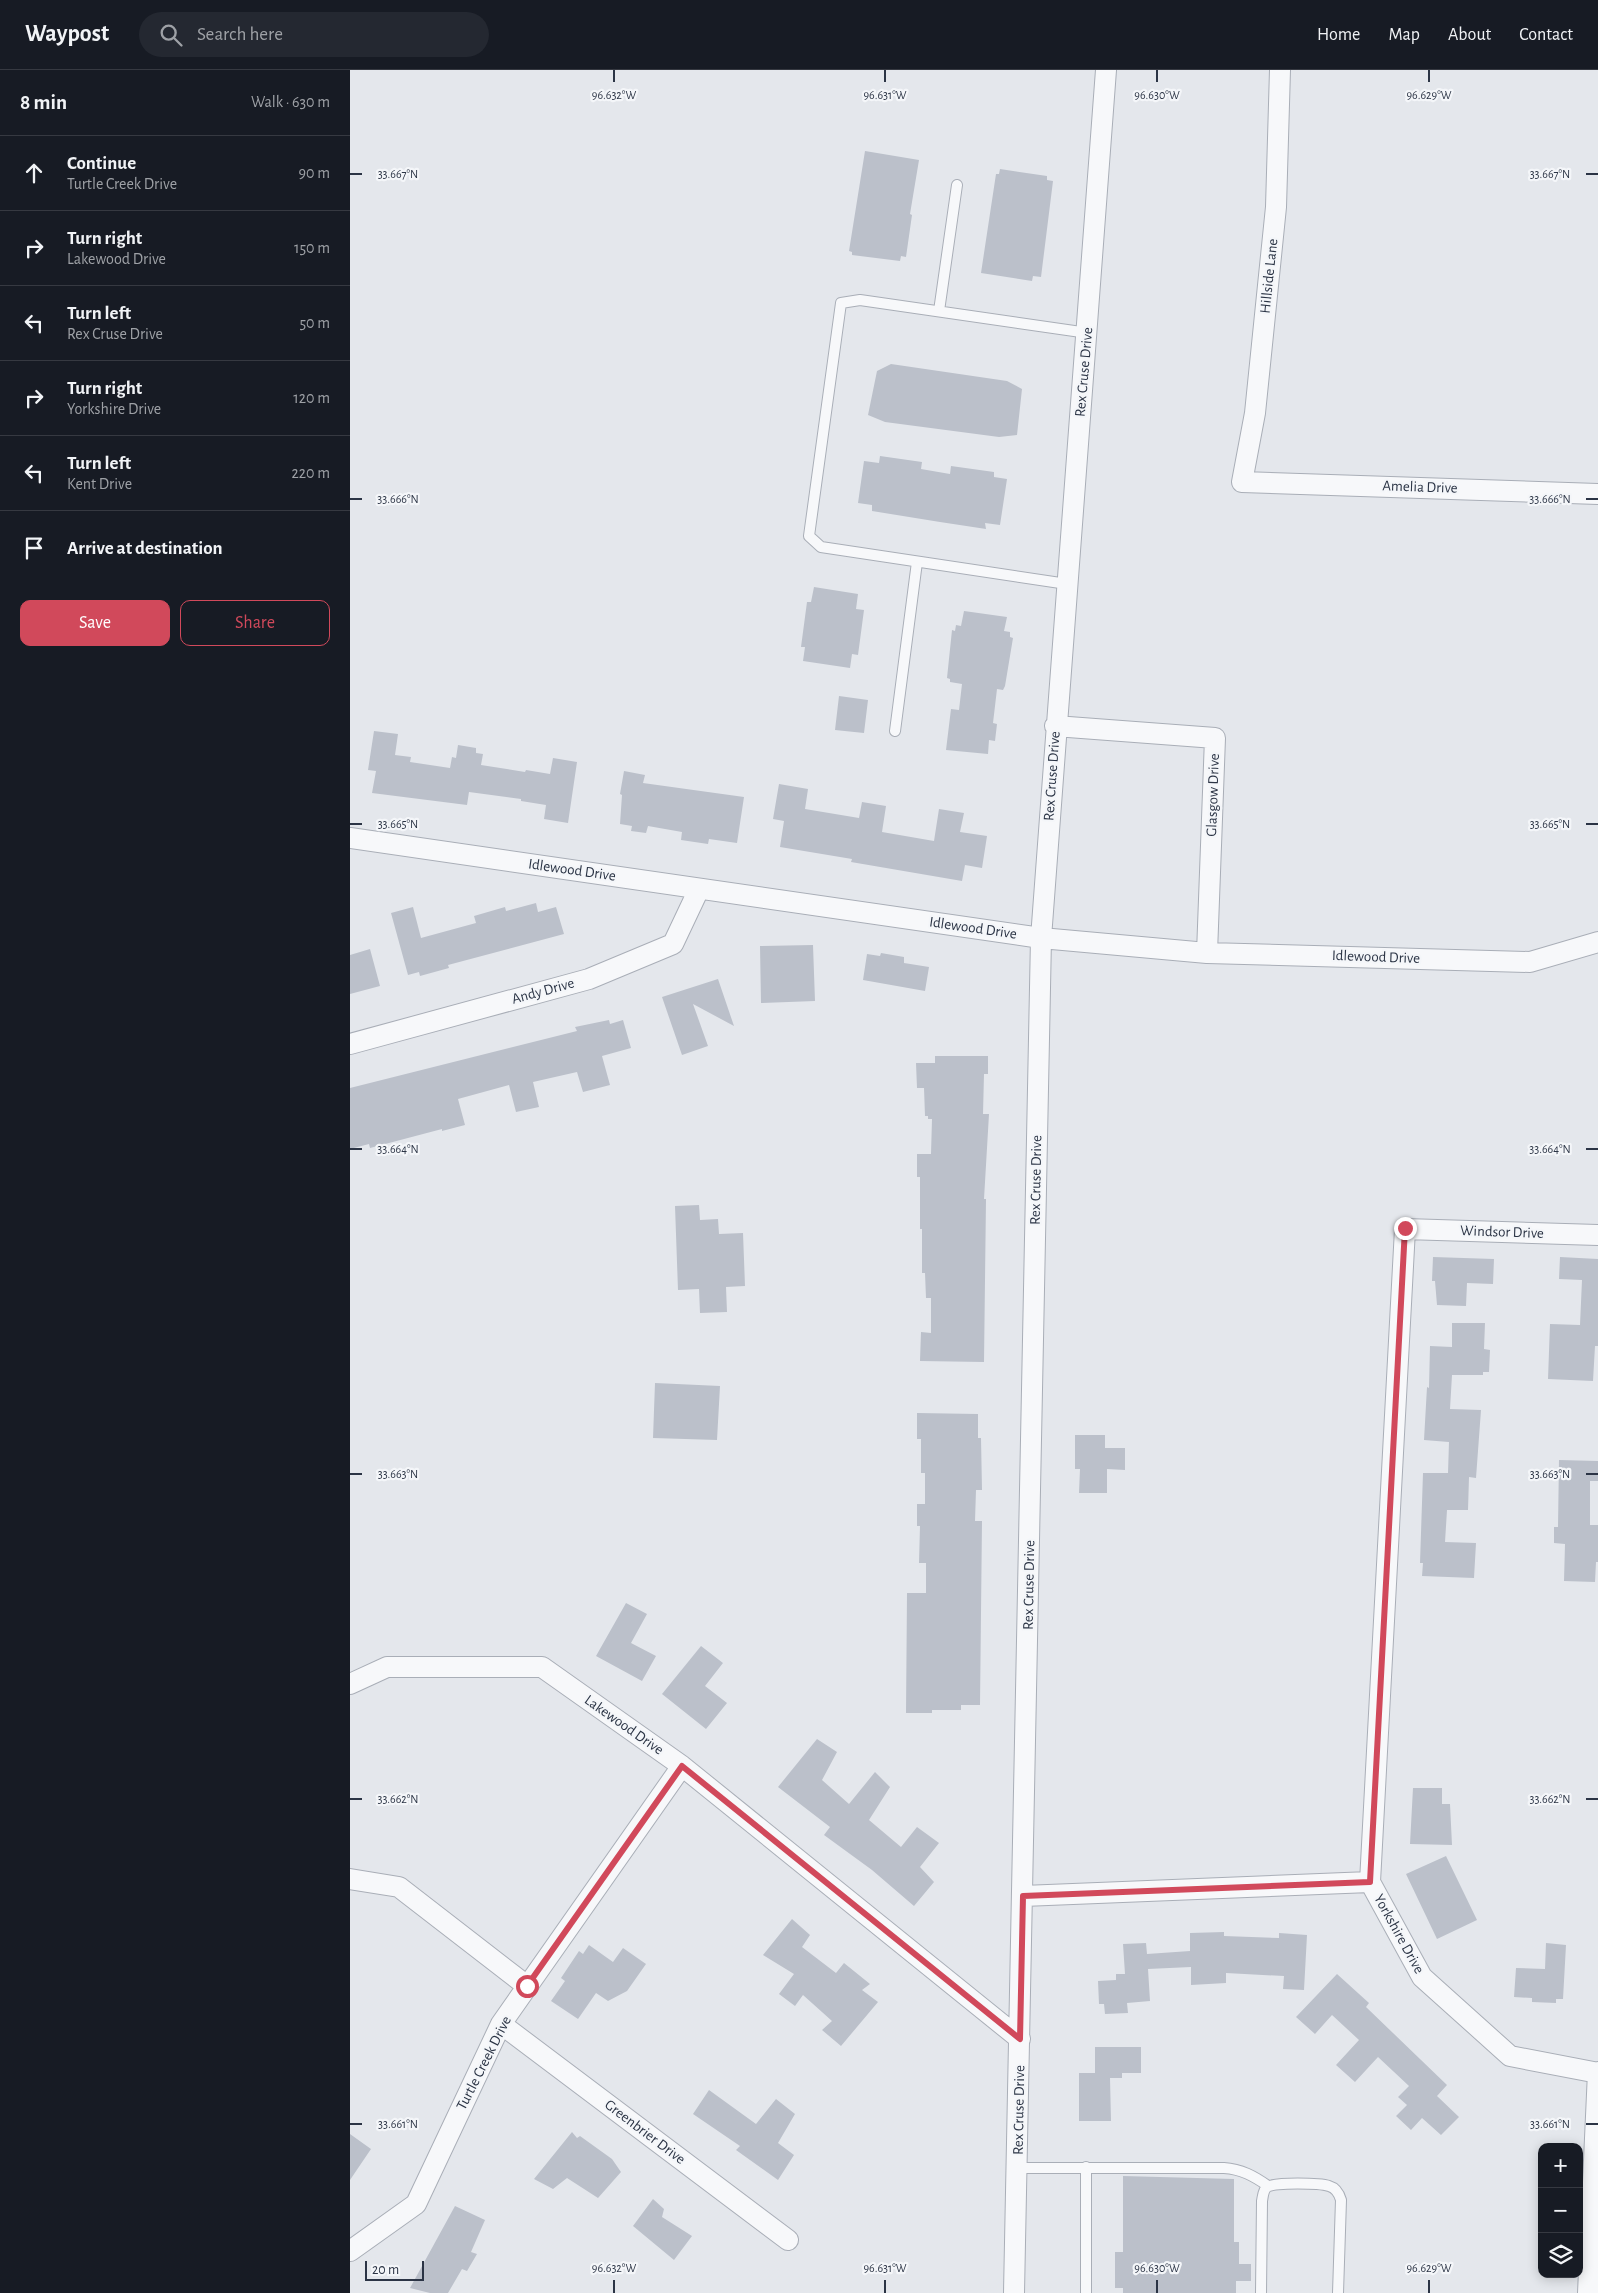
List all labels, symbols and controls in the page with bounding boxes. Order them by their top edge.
search box [139,12,489,57]
icon: search [157,21,185,49]
text: Waypost [25,22,109,46]
text: Search here [197,25,283,44]
text: Home [1317,26,1360,44]
text: Map [1388,26,1420,44]
text: About [1448,26,1491,44]
text: Contact [1519,26,1573,44]
text: 96.632°W [592,89,637,101]
text: 96.631°W [863,89,907,101]
text: 96.630°W [1134,89,1180,101]
text: 96.629°W [1406,89,1452,101]
text: 8 min [20,92,67,113]
text: Walk · 630 m [251,94,330,110]
text: Continue [67,154,136,173]
icon: ahead [20,159,48,187]
text: 90 m [299,165,330,181]
text: 33.667°N [378,168,418,180]
text: 33.667°N [1530,168,1570,180]
text: Turtle Creek Drive [67,176,177,192]
text: Turn right [67,229,142,248]
icon: right [20,234,48,262]
street label: Hillside Lane [1258,238,1280,314]
text: 150 m [294,240,330,256]
text: Lakewood Drive [67,251,166,267]
text: Turn left [67,304,131,323]
icon: left [20,309,48,337]
text: 50 m [299,315,330,331]
text: Rex Cruse Drive [67,326,163,342]
street label: Rex Cruse Drive [1073,327,1095,417]
text: Turn right [67,379,142,398]
icon: right [20,384,48,412]
text: 120 m [293,390,330,406]
text: Yorkshire Drive [67,401,161,417]
text: Turn left [67,454,131,473]
icon: left [20,459,48,487]
text: 220 m [292,465,330,481]
text: Kent Drive [67,476,132,492]
street label: Amelia Drive [1382,478,1458,496]
text: 33.666°N [377,493,419,505]
text: 33.666°N [1529,493,1571,505]
icon: arrive [20,534,48,562]
text: Arrive at destination [67,539,223,558]
button: Save [20,600,170,646]
button: Share [180,600,330,646]
street label: Rex Cruse Drive [1041,731,1063,821]
street label: Glasgow Drive [1204,753,1222,837]
text: 33.665°N [378,818,418,830]
text: 33.665°N [1530,818,1570,830]
street label: Idlewood Drive [527,856,617,884]
street label: Idlewood Drive [928,914,1018,942]
street label: Idlewood Drive [1332,948,1420,966]
street label: Andy Drive [510,975,576,1007]
street label: Rex Cruse Drive [1028,1135,1044,1225]
text: 33.664°N [377,1143,419,1155]
text: 33.664°N [1529,1143,1571,1155]
route end [1394,1217,1417,1240]
street label: Windsor Drive [1460,1223,1544,1241]
text: 33.663°N [378,1468,418,1480]
text: 33.663°N [1530,1468,1570,1480]
street label: Rex Cruse Drive [1021,1540,1037,1630]
street label: Lakewood Drive [582,1692,666,1758]
text: 33.662°N [377,1793,419,1805]
text: 33.662°N [1529,1793,1571,1805]
street label: Yorkshire Drive [1371,1892,1427,1976]
route start [516,1975,539,1998]
street label: Turtle Creek Drive [454,2014,514,2112]
street label: Rex Cruse Drive [1011,2065,1027,2155]
street label: Greenbrier Drive [602,2097,688,2167]
text: 33.661°N [378,2118,418,2130]
text: 33.661°N [1530,2118,1570,2130]
map controls [1538,2143,1583,2278]
button: + [1538,2143,1583,2188]
button: − [1538,2188,1583,2233]
button: layers [1538,2233,1583,2278]
scale bar [365,2258,424,2281]
text: 96.632°W [592,2262,637,2274]
text: 96.631°W [863,2262,907,2274]
text: 96.630°W [1134,2262,1180,2274]
text: 96.629°W [1406,2262,1452,2274]
text: 20 m [372,2263,399,2277]

